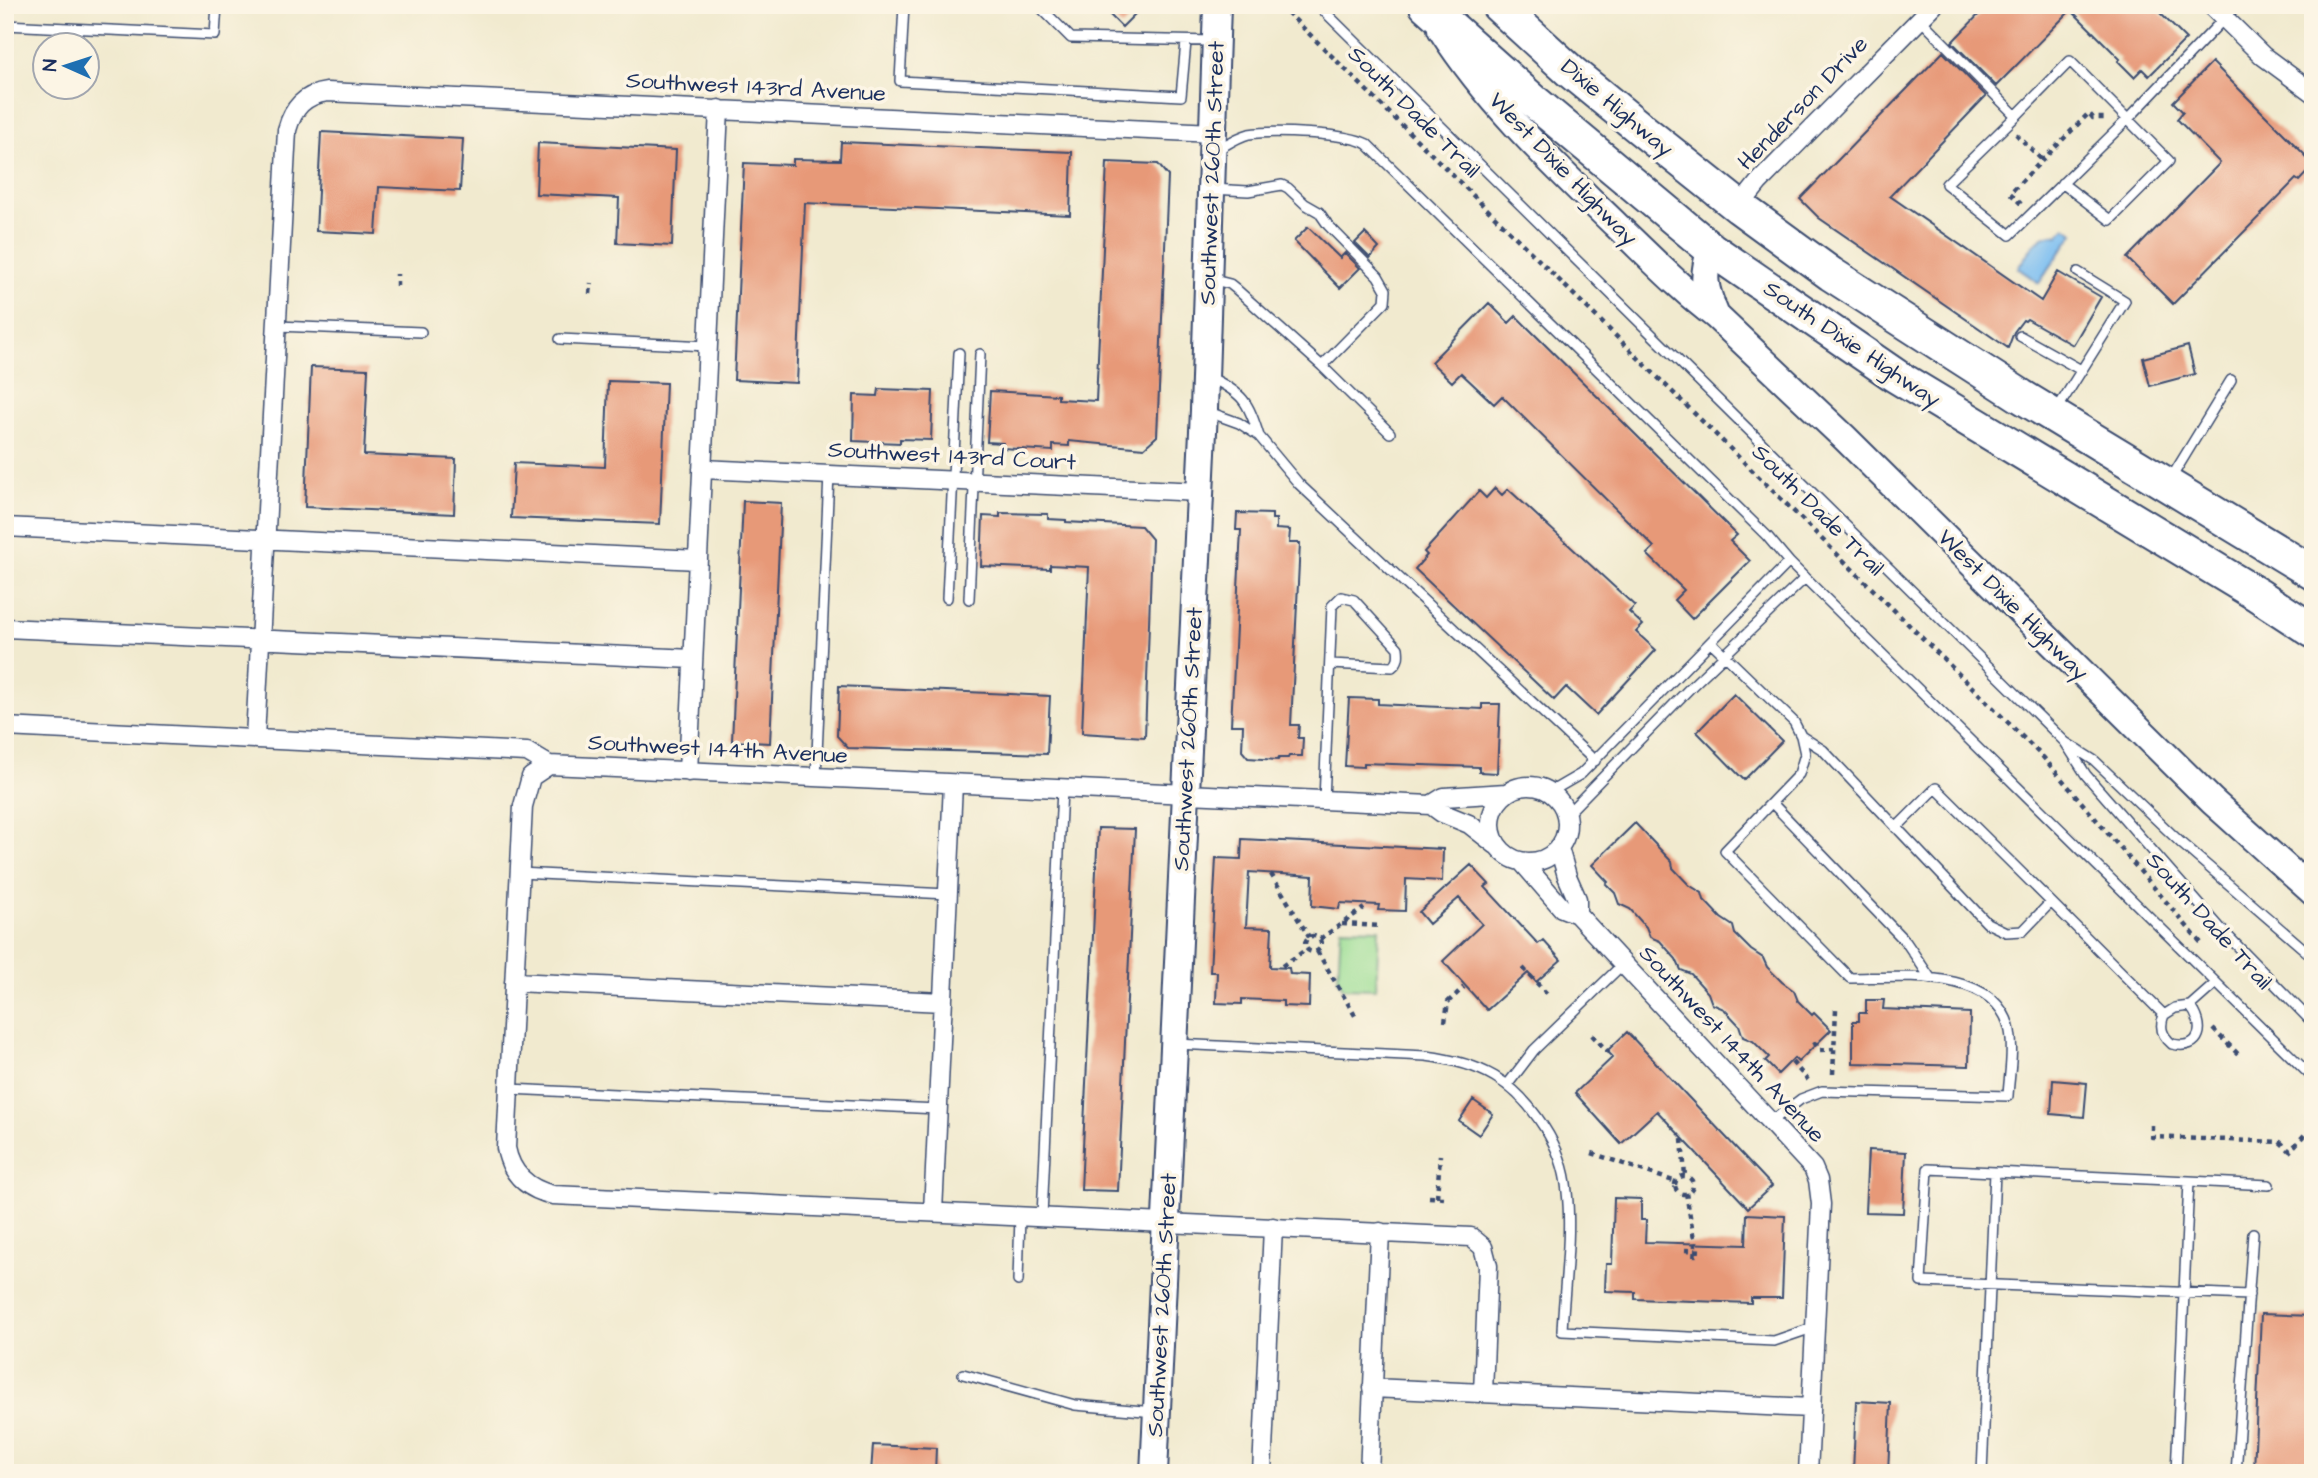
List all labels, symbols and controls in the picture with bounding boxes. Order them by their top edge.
street label: Henderson Drive [1731,29,1875,177]
north arrow [32,32,102,102]
street label: South Dade Trail [1341,39,1487,185]
street label: Southwest 260th Street [1191,40,1233,306]
street label: Dixie Highway [1553,51,1680,166]
text: N [37,58,64,72]
street label: Southwest 143rd Avenue [625,64,887,110]
street label: West Dixie Highway [1481,85,1645,254]
street label: South Dixie Highway [1757,273,1947,416]
street label: Southwest 143rd Court [827,434,1077,479]
street label: South Dade Trail [1745,437,1891,583]
street label: West Dixie Highway [1930,522,2096,689]
street label: Southwest 260th Street [1165,606,1211,872]
street label: Southwest 144th Avenue [587,726,849,772]
street label: South Dade Trail [2138,845,2280,997]
street label: Southwest 144th Avenue [1632,938,1832,1150]
street label: Southwest 260th Street [1139,1172,1185,1438]

